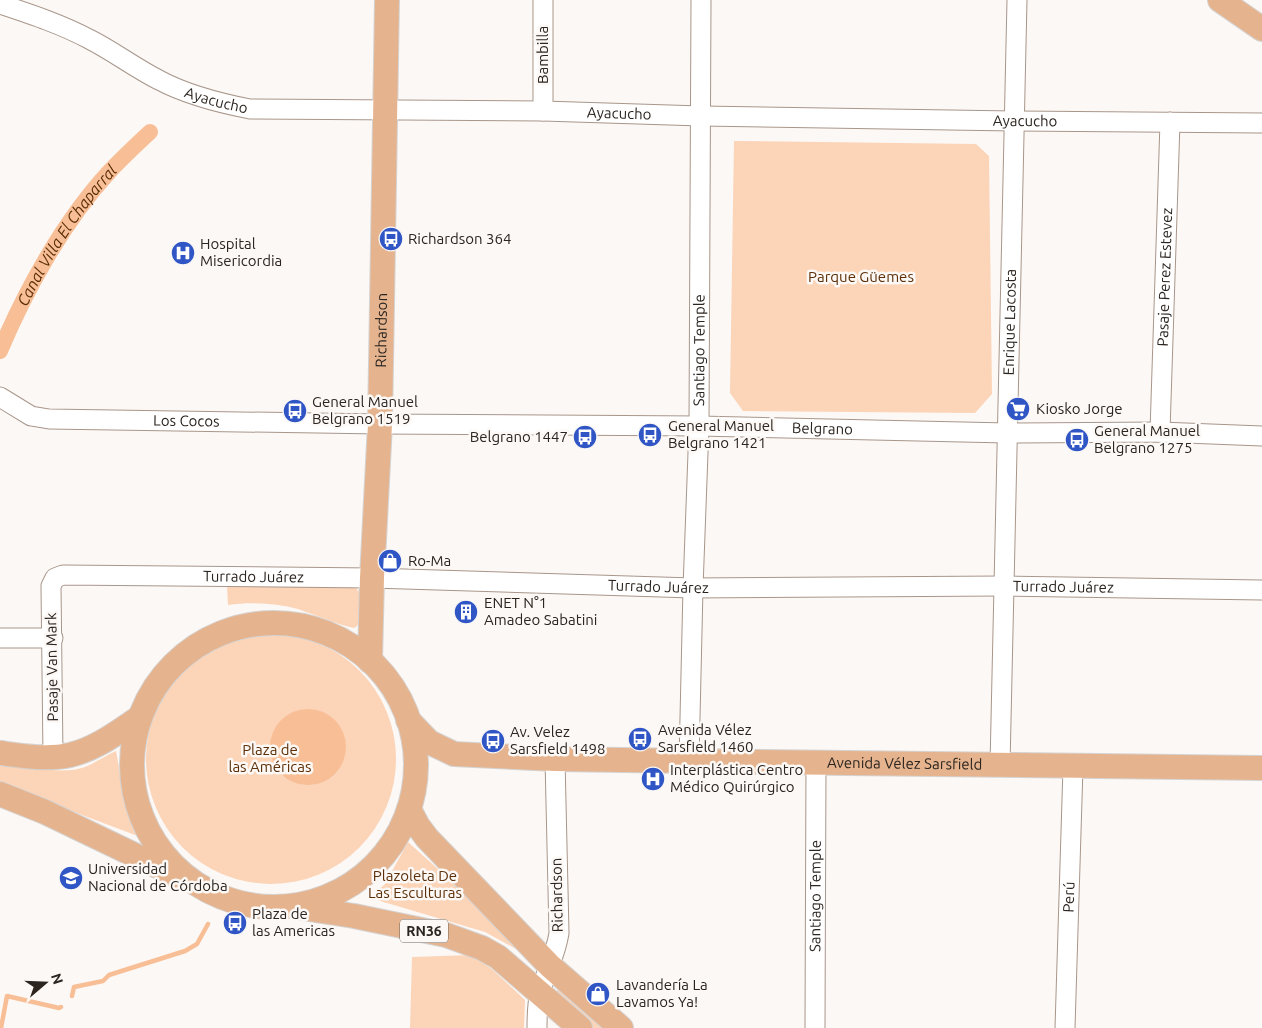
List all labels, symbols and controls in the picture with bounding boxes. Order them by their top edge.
street label: Bambilla [534,26,551,84]
street label: Ayacucho [183,83,249,116]
street label: Ayacucho [587,103,652,122]
street label: Ayacucho [993,112,1057,129]
water label: Canal Villa El Chaparral [13,161,120,309]
street label: Pasaje Perez Estevez [1154,207,1175,347]
bus stop icon: Richardson 364 [378,226,404,252]
place label: Richardson 364 [408,230,511,247]
place label: Hospital Misericordia [200,235,282,269]
hospital icon: Hospital Misericordia [170,240,196,266]
park label: Parque Güemes [808,268,914,285]
street label: Enrique Lacosta [1000,269,1019,376]
street label: Richardson [372,293,390,368]
street label: Santiago Temple [690,294,708,406]
place label: General Manuel Belgrano 1519 [312,393,418,427]
supermarket icon: Kiosko Jorge [1005,396,1031,422]
bus stop icon: General Manuel Belgrano 1519 [282,398,308,424]
place label: Kiosko Jorge [1036,400,1123,417]
street label: Los Cocos [153,412,220,430]
place label: General Manuel Belgrano 1421 [668,417,774,451]
street label: Belgrano [792,419,853,437]
bus stop icon: General Manuel Belgrano 1421 [637,422,663,448]
place label: General Manuel Belgrano 1275 [1094,422,1200,456]
bus stop icon: Belgrano 1447 [572,424,598,450]
bus stop icon: General Manuel Belgrano 1275 [1064,427,1090,453]
place label: Belgrano 1447 [470,428,568,445]
shop icon: Ro-Ma [377,548,403,574]
place label: Ro-Ma [408,552,451,569]
street label: Turrado Juárez [203,567,304,585]
street label: Turrado Juárez [608,576,709,596]
street label: Turrado Juárez [1013,577,1114,596]
place label: ENET N°1 Amadeo Sabatini [484,594,598,628]
building icon: ENET N°1 Amadeo Sabatini [453,599,479,625]
street label: Pasaje Van Mark [42,612,61,722]
place label: Avenida Vélez Sarsfield 1460 [658,721,753,755]
place label: Av. Velez Sarsfield 1498 [510,723,605,757]
bus stop icon: Avenida Vélez Sarsfield 1460 [627,726,653,752]
bus stop icon: Av. Velez Sarsfield 1498 [480,728,506,754]
park label: Plaza de las Américas [228,741,312,775]
street label: Avenida Vélez Sarsfield [827,754,982,773]
place label: Interplástica Centro Médico Quirúrgico [670,761,803,795]
hospital icon: Interplástica Centro Médico Quirúrgico [640,766,666,792]
street label: Santiago Temple [806,840,824,952]
street label: Richardson [547,858,566,932]
place label: Universidad Nacional de Córdoba [88,860,228,894]
school or university icon: Universidad Nacional de Córdoba [58,865,84,891]
park label: Plazoleta De Las Esculturas [368,867,462,901]
street label: Perú [1060,881,1077,913]
place label: Plaza de las Americas [252,905,335,939]
bus stop icon: Plaza de las Americas [222,910,248,936]
road number: RN36 [400,919,448,942]
north arrow [20,958,70,1008]
text: N [48,971,67,986]
place label: Lavandería La Lavamos Ya! [616,976,708,1010]
shop icon: Lavandería La Lavamos Ya! [585,981,611,1007]

